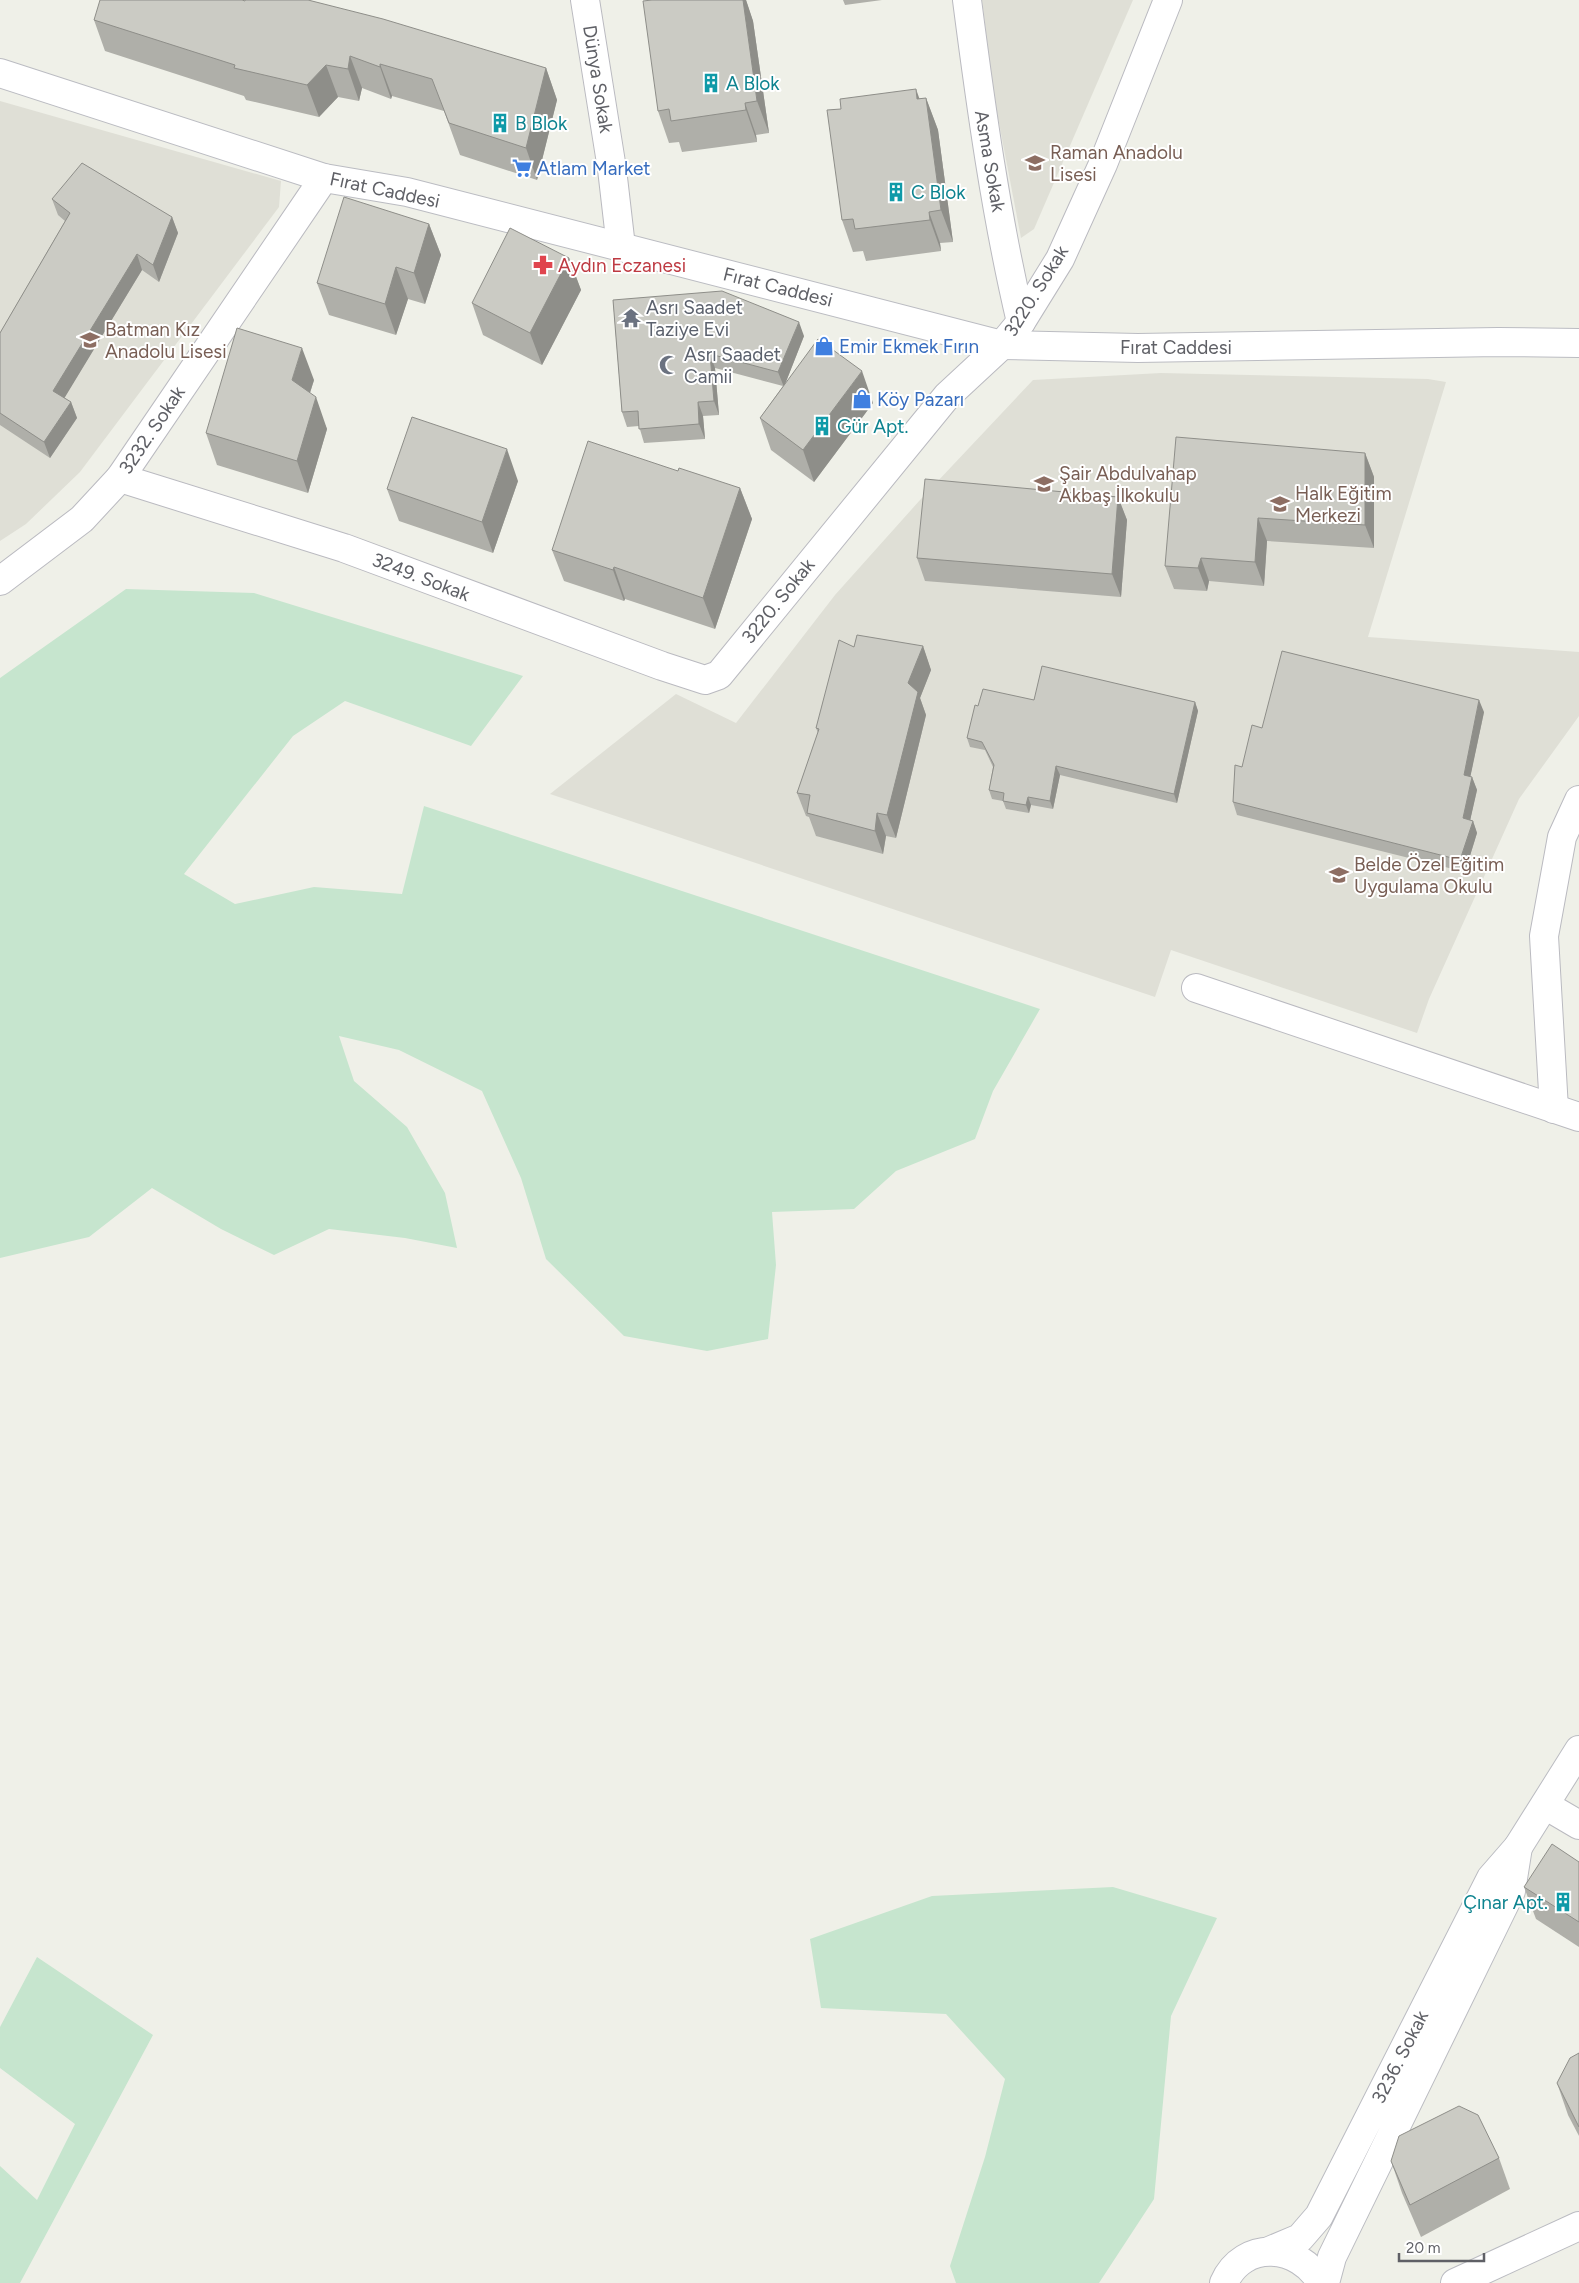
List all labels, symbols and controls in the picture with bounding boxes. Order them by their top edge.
street label: Dünya Sokak [578,23,618,135]
building icon: A Blok [700,72,722,94]
place label: A Blok [726,72,780,95]
street label: Asma Sokak [970,108,1010,214]
building icon: B Blok [489,112,511,134]
place label: B Blok [515,112,568,135]
place label: Raman Anadolu Lisesi [1050,141,1183,186]
school or university icon: Raman Anadolu Lisesi [1024,152,1046,174]
supermarket icon: Atlam Market [511,157,533,179]
place label: Atlam Market [537,157,651,180]
street label: Fırat Caddesi [328,167,442,213]
building icon: C Blok [885,181,907,203]
place label: C Blok [911,181,966,204]
street label: 3220. Sokak [999,241,1073,341]
pharmacy icon: Aydın Eczanesi [532,254,554,276]
place label: Aydın Eczanesi [558,254,686,277]
street label: Fırat Caddesi [721,262,835,312]
place label: Asrı Saadet Taziye Evi [646,296,743,341]
temple icon: Asrı Saadet Taziye Evi [620,307,642,329]
place label: Batman Kız Anadolu Lisesi [105,318,227,363]
school or university icon: Batman Kız Anadolu Lisesi [79,329,101,351]
shop icon: Emir Ekmek Fırın [813,335,835,357]
place label: Emir Ekmek Fırın [839,335,979,358]
street label: Fırat Caddesi [1120,336,1232,359]
place label: Asrı Saadet Camii [684,343,781,388]
mosque icon: Asrı Saadet Camii [658,354,680,376]
street label: 3232. Sokak [114,381,190,478]
shop icon: Köy Pazarı [851,388,873,410]
place label: Köy Pazarı [877,388,964,411]
building icon: Gür Apt. [811,415,833,437]
place label: Gür Apt. [837,415,908,438]
place label: Şair Abdulvahap Akbaş İlkokulu [1059,462,1197,507]
school or university icon: Şair Abdulvahap Akbaş İlkokulu [1033,473,1055,495]
place label: Halk Eğitim Merkezi [1295,482,1392,527]
school or university icon: Halk Eğitim Merkezi [1269,493,1291,515]
street label: 3249. Sokak [369,548,474,606]
street label: 3220. Sokak [737,553,820,648]
place label: Belde Özel Eğitim Uygulama Okulu [1354,853,1504,898]
school or university icon: Belde Özel Eğitim Uygulama Okulu [1328,864,1350,886]
place label: Çınar Apt. [1463,1891,1548,1914]
building icon: Çınar Apt. [1552,1891,1574,1913]
street label: 3236. Sokak [1367,2006,1434,2107]
scale bar [1399,2230,1484,2262]
text: 20 m [1406,2239,1440,2257]

